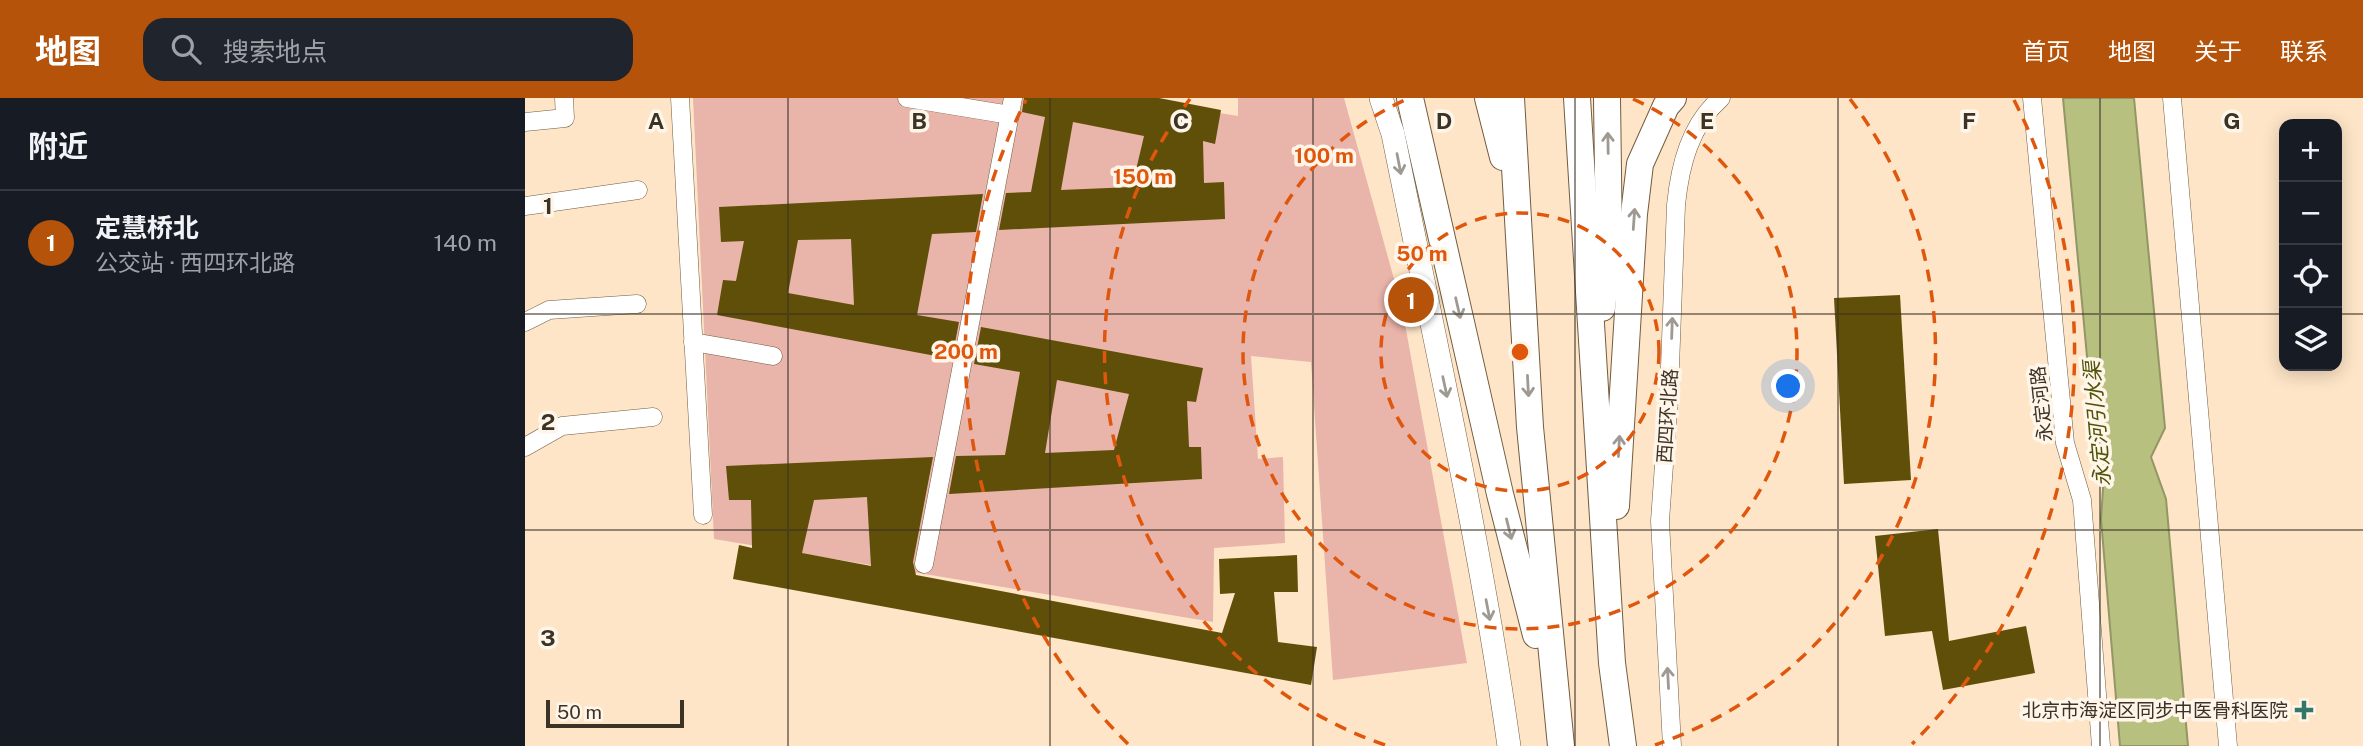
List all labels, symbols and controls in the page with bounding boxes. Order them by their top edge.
search box [143,18,633,81]
icon: search [167,30,205,68]
text: 地图 [35,32,101,70]
text: 搜索地点 [223,36,327,67]
text: 首页 [2022,37,2070,65]
text: 地图 [2108,37,2156,65]
text: 关于 [2194,37,2242,65]
text: 联系 [2280,37,2328,65]
text: A [648,107,665,134]
text: B [911,107,927,134]
text: C [1173,107,1189,134]
text: D [1436,107,1452,134]
text: E [1700,107,1714,134]
text: F [1962,107,1976,134]
text: G [2223,107,2241,134]
map controls [2279,119,2342,371]
button: + [2279,119,2342,182]
text: 附近 [28,128,88,164]
one-way arrow [1601,132,1615,155]
text: 100 m [1294,143,1354,168]
one-way arrow [1393,152,1407,175]
text: 150 m [1113,164,1173,189]
button: − [2279,182,2342,245]
text: 1 [543,192,553,219]
one-way arrow [1628,208,1641,231]
text: 定慧桥北 [95,212,199,243]
text: 1 [46,229,56,256]
text: 140 m [434,229,497,256]
text: 50 m [1396,241,1448,266]
button: locate [2279,245,2342,308]
text: 公交站 · 西四环北路 [95,249,295,276]
pin: 1 [1388,274,1434,326]
one-way arrow [1452,296,1465,319]
button: layers [2279,308,2342,371]
one-way arrow [1665,317,1678,340]
text: 200 m [934,339,998,364]
centre of rings [1508,340,1532,364]
water label: 永定河引水渠 [2079,357,2115,488]
street label: 永定河路 [2026,365,2056,443]
street label: 西四环北路 [1653,368,1681,464]
your location [1771,369,1805,403]
one-way arrow [1438,375,1452,398]
one-way arrow [1521,375,1534,398]
text: 2 [541,408,555,435]
one-way arrow [1613,435,1626,458]
one-way arrow [1503,517,1516,540]
one-way arrow [1482,598,1496,621]
text: 3 [540,624,556,651]
one-way arrow [1661,667,1674,690]
scale bar [546,697,684,729]
place label: 北京市海淀区同步中医骨科医院 [2022,699,2288,721]
marker: 北京市海淀区同步中医骨科医院 [2294,700,2314,720]
text: 50 m [557,701,602,723]

